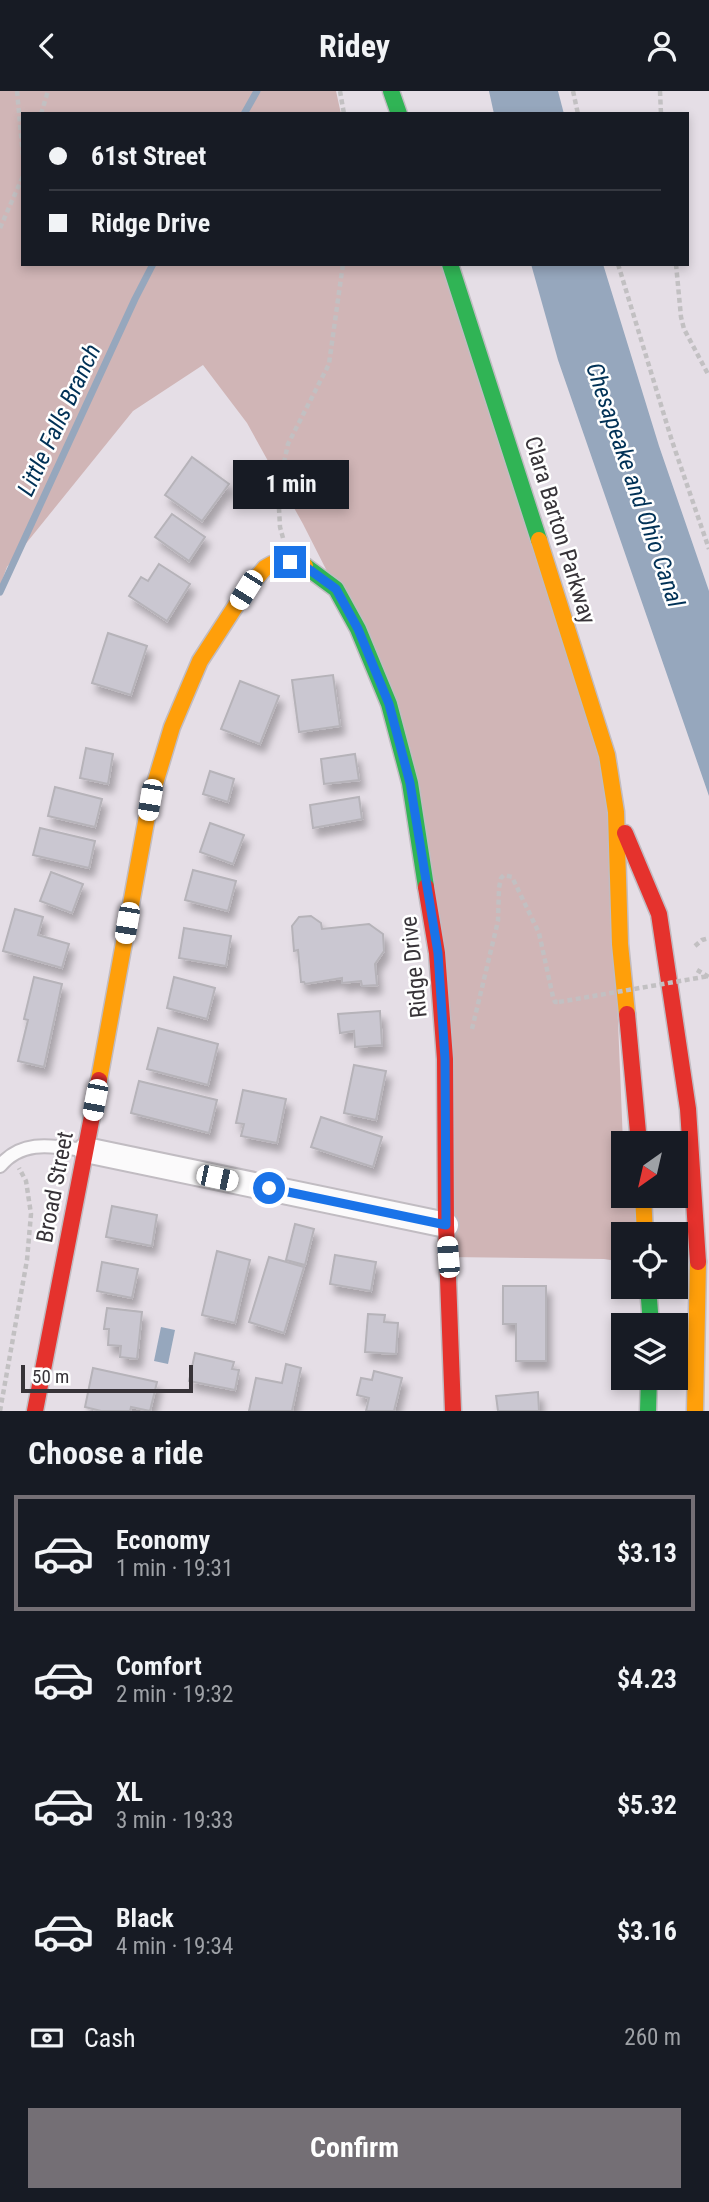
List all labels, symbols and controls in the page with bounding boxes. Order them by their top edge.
icon: back [28,27,66,65]
text: Ridey [319,27,390,65]
icon: person [643,27,681,65]
text: 61st Street [91,141,206,171]
text: Ridge Drive [91,208,210,238]
water label: Little Falls Branch [12,340,106,500]
water label: Chesapeake and Ohio Canal [580,359,690,611]
street label: Clara Barton Parkway [519,433,601,627]
callout: 1 min [232,461,348,510]
text: 1 min [265,471,317,498]
route end [274,546,306,578]
car [226,567,267,613]
car [137,777,164,823]
car [114,900,141,946]
street label: Ridge Drive [395,915,433,1019]
car [81,1077,110,1123]
street label: Broad Street [31,1129,79,1245]
north arrow [611,1131,688,1207]
map controls [611,1131,688,1390]
car [195,1163,240,1193]
route start [253,1172,285,1204]
button: locate [611,1222,688,1299]
car [437,1235,460,1279]
button: layers [611,1313,688,1390]
scale bar [21,1362,192,1394]
text: 50 m [32,1365,69,1388]
text: Choose a ride [28,1434,203,1472]
icon: car [32,1522,95,1585]
text: Economy [116,1525,210,1555]
text: $3.13 [617,1538,677,1568]
text: 1 min · 19:31 [116,1555,233,1582]
icon: car [32,1648,95,1711]
text: Comfort [116,1651,202,1681]
text: $4.23 [617,1664,677,1694]
text: 2 min · 19:32 [116,1681,233,1708]
icon: car [32,1774,95,1837]
text: XL [116,1777,143,1807]
text: $5.32 [617,1790,677,1820]
text: 3 min · 19:33 [116,1807,233,1834]
icon: car [32,1900,95,1963]
text: Black [116,1903,174,1933]
text: $3.16 [617,1916,677,1946]
text: 4 min · 19:34 [116,1933,233,1960]
icon: cash [28,2019,66,2057]
text: Cash [84,2023,136,2053]
text: 260 m [624,2024,681,2051]
button: Confirm [28,2108,681,2188]

